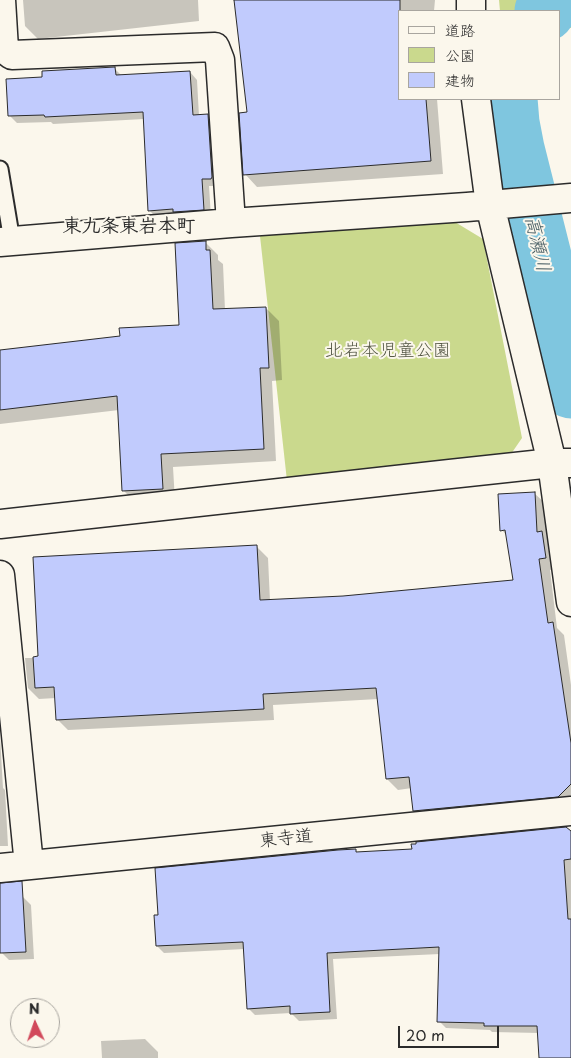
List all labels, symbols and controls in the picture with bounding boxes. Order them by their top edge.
legend [398,10,561,100]
text: 道路 [445,18,475,41]
text: 公園 [445,43,475,66]
text: 建物 [445,68,475,91]
water label: 高瀬川 [519,214,555,274]
district label: 東九条東岩本町 [63,216,195,238]
park label: 北岩本児童公園 [325,340,451,362]
street label: 東寺道 [258,825,314,853]
north arrow [10,998,60,1048]
text: N [28,998,40,1019]
scale bar [401,1016,502,1048]
text: 20 m [406,1023,445,1046]

